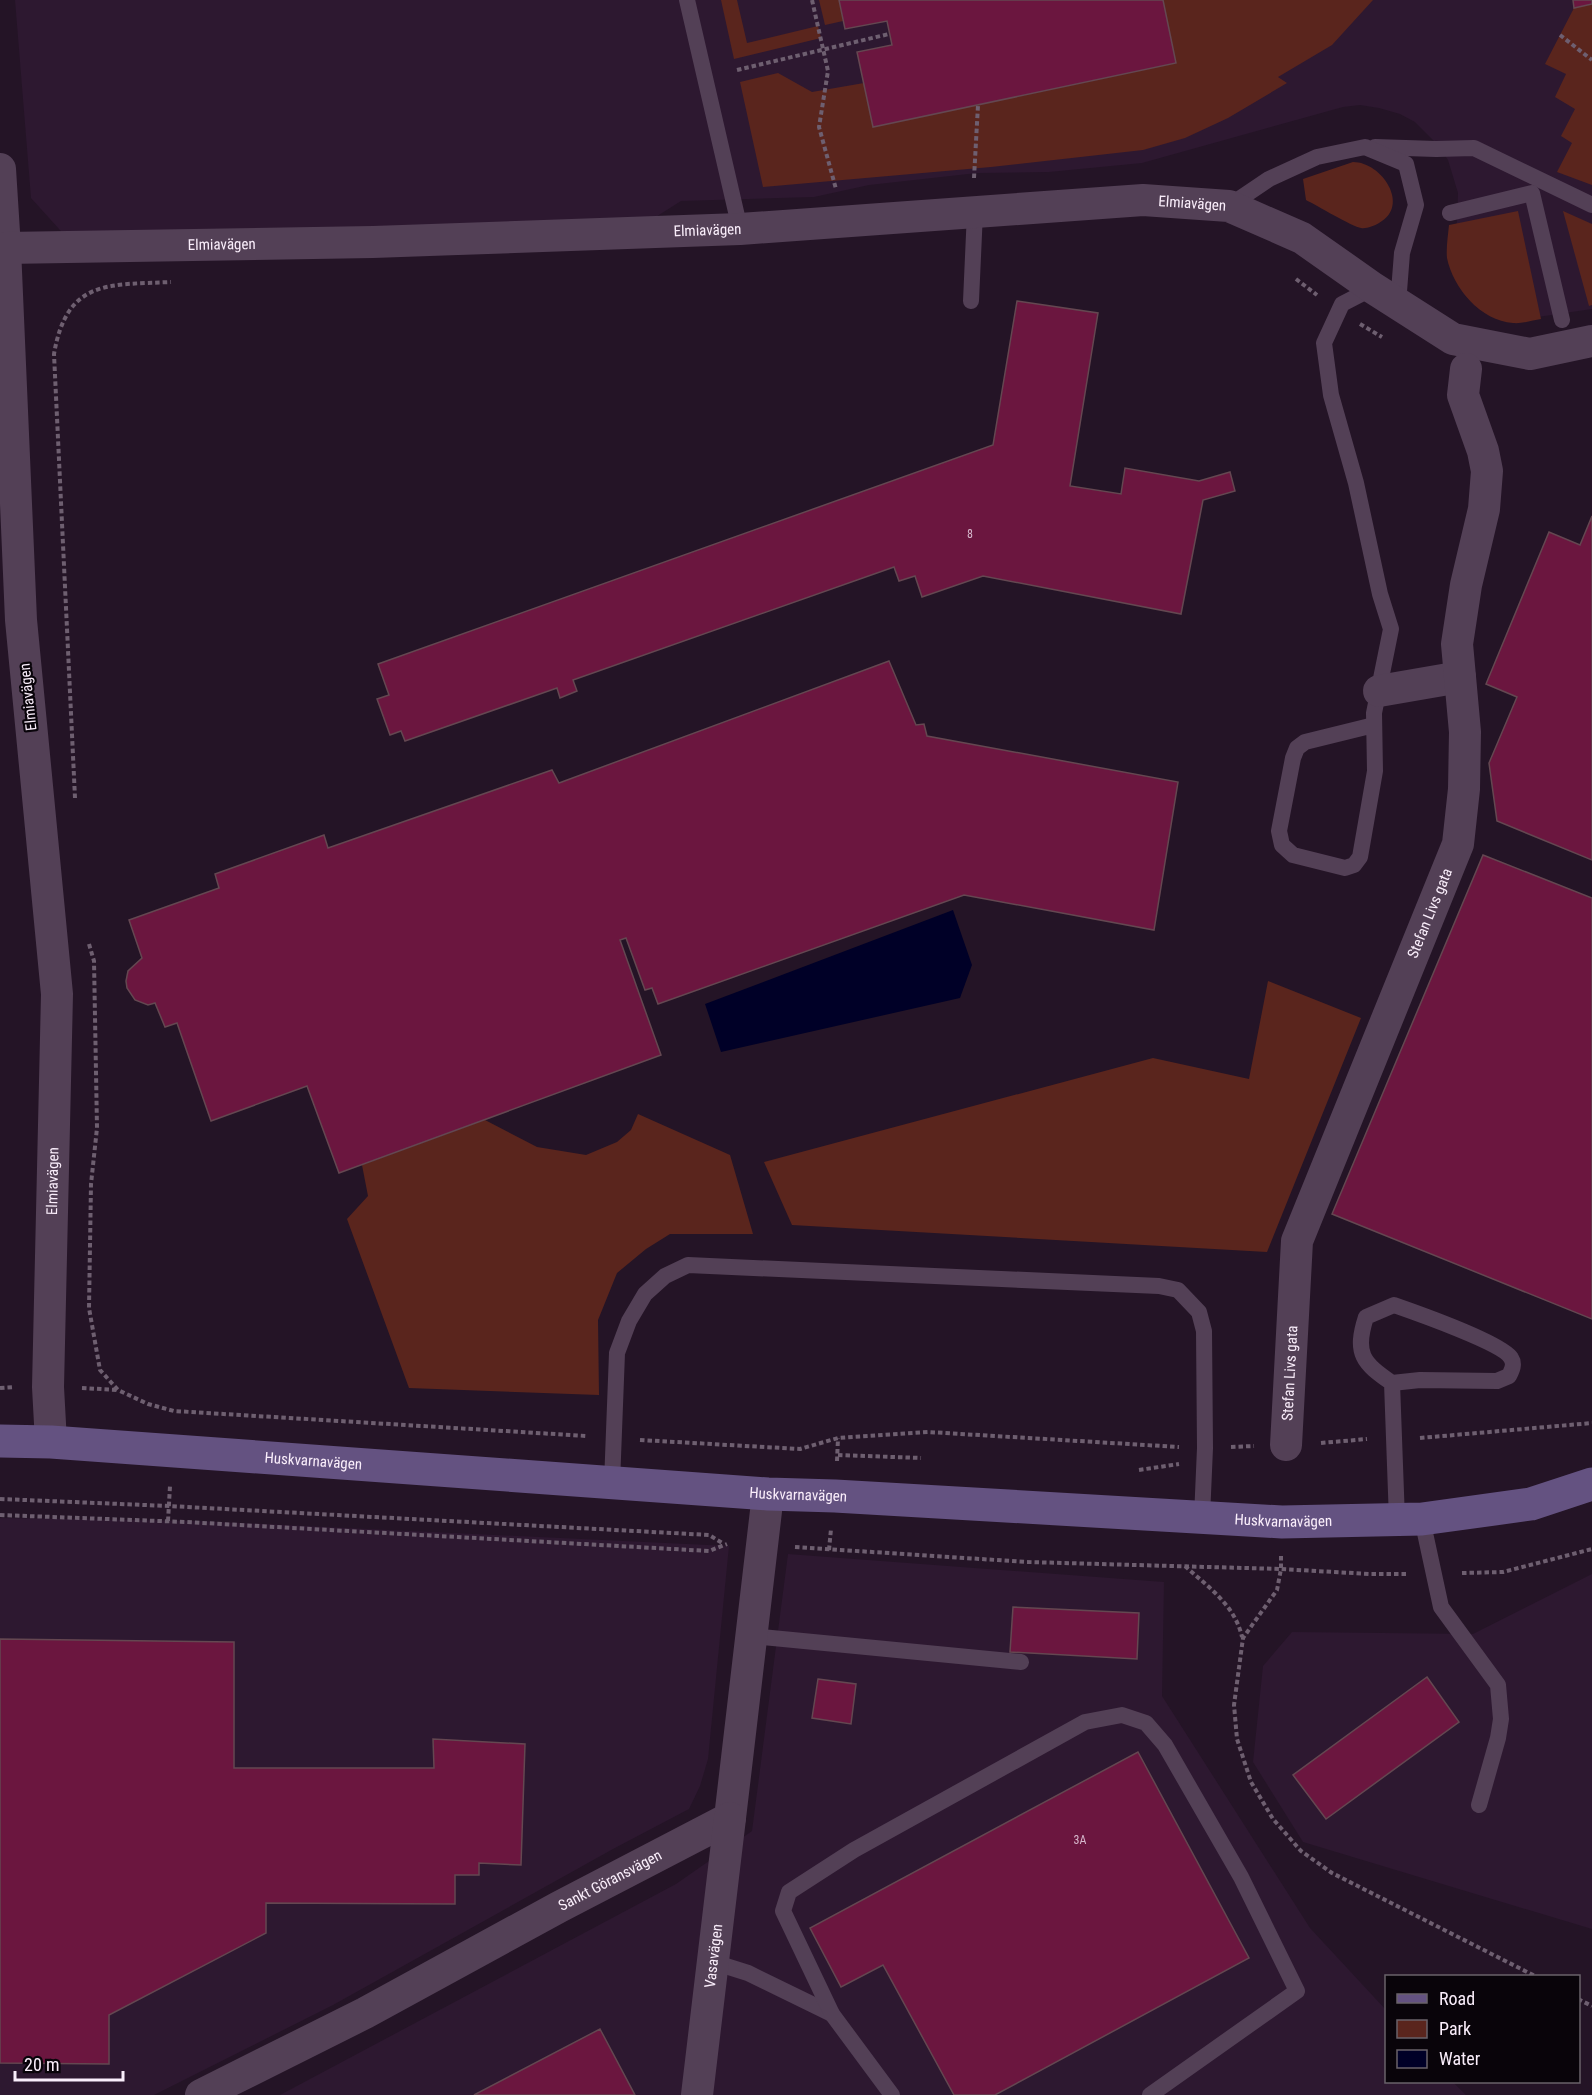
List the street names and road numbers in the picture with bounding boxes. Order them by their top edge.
street label: Elmiavägen [1158,192,1227,215]
street label: Elmiavägen [673,220,742,240]
street label: Elmiavägen [188,235,256,254]
street label: Elmiavägen [16,662,40,732]
street label: Stefan Livs gata [1404,866,1456,961]
street label: Elmiavägen [43,1147,62,1215]
street label: Stefan Livs gata [1278,1325,1301,1421]
street label: Huskvarnavägen [264,1449,363,1474]
street label: Huskvarnavägen [749,1484,847,1506]
street label: Huskvarnavägen [1234,1510,1332,1531]
street label: Sankt Göransvägen [555,1846,665,1915]
street label: Vasavägen [701,1923,726,1989]

